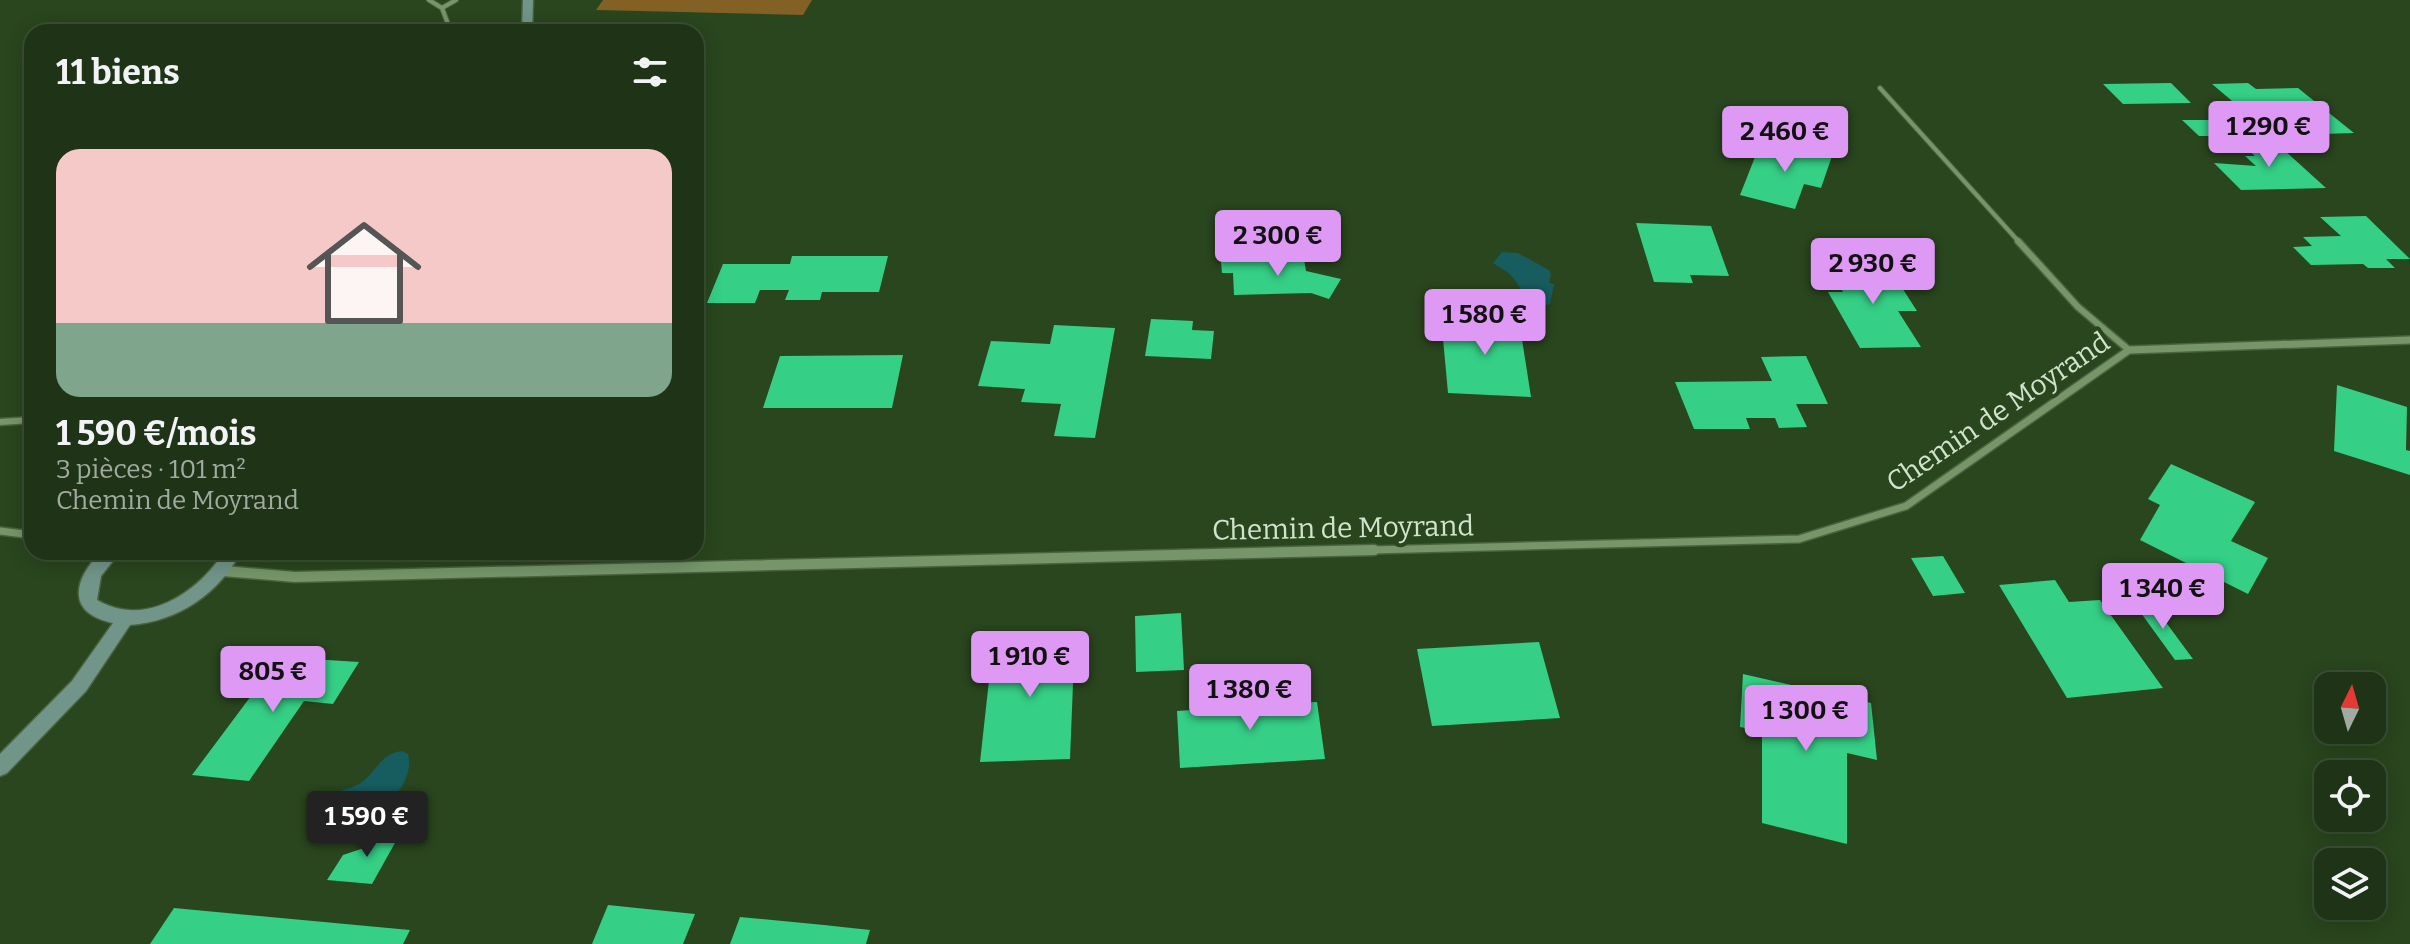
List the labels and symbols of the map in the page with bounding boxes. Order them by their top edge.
pin: 1 290 € [2195,101,2343,169]
pin: 2 460 € [1711,106,1859,174]
pin: 2 300 € [1204,210,1352,278]
pin: 2 930 € [1799,238,1947,306]
pin: 1 580 € [1411,289,1559,357]
street label: Chemin de Moyrand [1880,325,2116,499]
street label: Chemin de Moyrand [1212,509,1474,547]
pin: 1 340 € [2089,563,2237,631]
pin: 1 910 € [956,631,1104,699]
pin: 805 € [217,646,329,714]
pin: 1 380 € [1176,664,1324,732]
north arrow [2314,672,2386,744]
pin: 1 300 € [1732,685,1880,753]
pin: 1 590 € [293,791,441,859]

